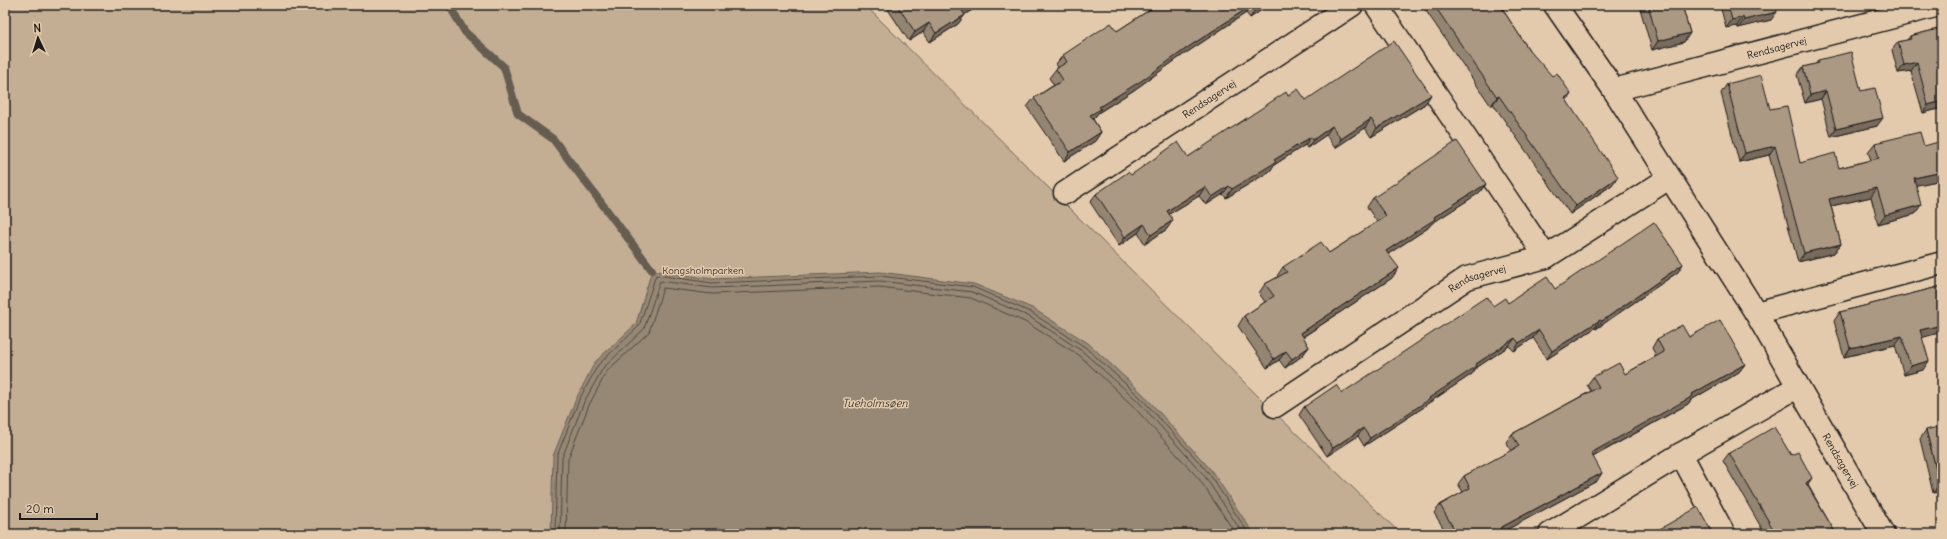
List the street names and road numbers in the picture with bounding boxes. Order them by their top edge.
street label: Rendsagervej [1745,33,1808,62]
street label: Rendsagervej [1180,77,1238,121]
street label: Rendsagervej [1446,262,1507,295]
street label: Rendsagervej [1820,431,1862,490]

